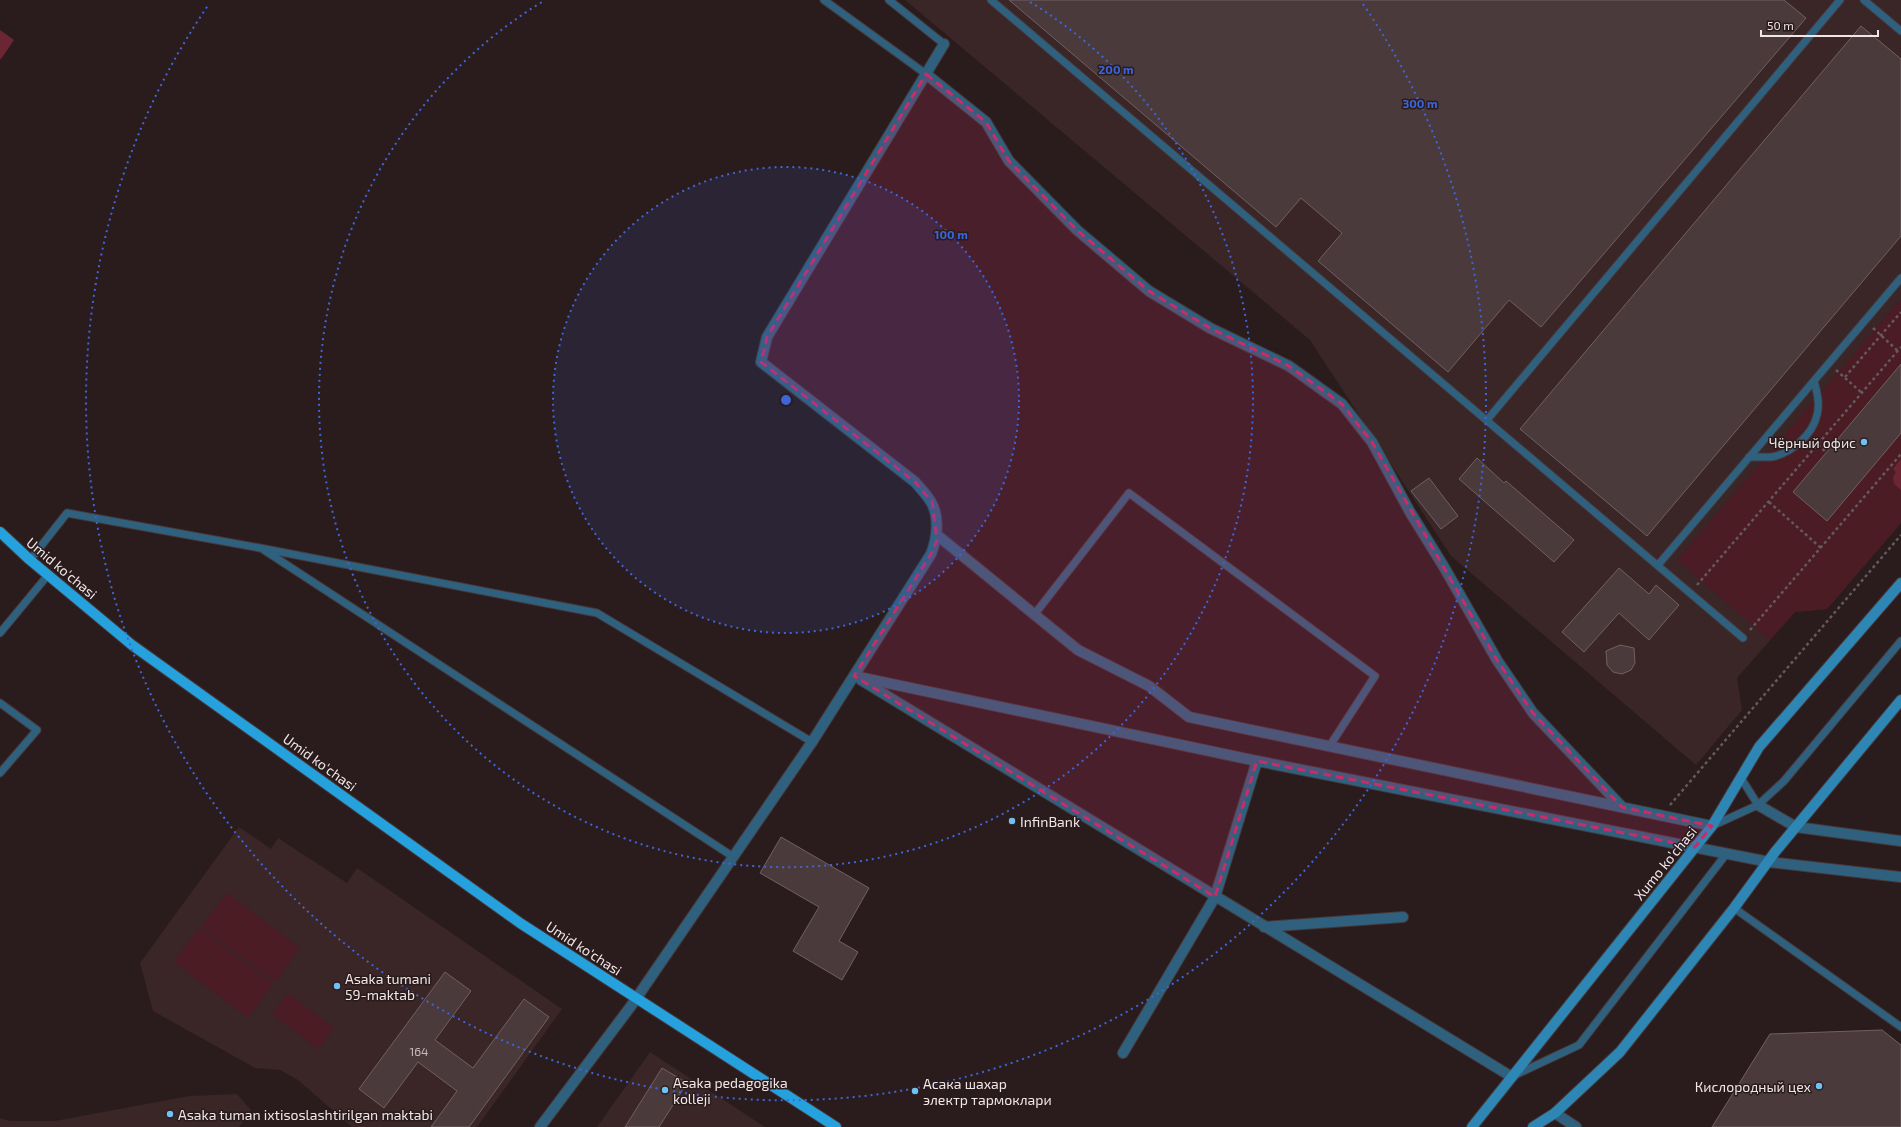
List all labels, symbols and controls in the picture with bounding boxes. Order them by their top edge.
scale bar [1761,12,1878,38]
text: 50 m [1767,18,1794,32]
text: 200 m [1098,62,1134,76]
text: 300 m [1402,96,1438,110]
text: 100 m [934,227,968,241]
centre of rings [779,393,793,407]
place label: Чёрный офис [1769,434,1856,451]
marker: Чёрный офис [1859,437,1869,447]
street label: Umid ko'chasi [23,534,101,602]
street label: Umid ko'chasi [280,730,360,794]
place label: InfinBank [1020,813,1080,830]
marker: InfinBank [1007,816,1017,826]
street label: Xumo ko’chasi [1630,823,1700,903]
street label: Umid ko'chasi [543,917,625,979]
place label: Asaka tumani 59-maktab [345,970,431,1003]
marker: Asaka tumani 59-maktab [332,981,342,991]
house number: 164 [409,1044,429,1058]
place label: Asaka pedagogika kolleji [673,1074,788,1107]
place label: Асака шахар электр тармоклари [923,1075,1052,1108]
place label: Кислородный цех [1695,1078,1812,1095]
marker: Кислородный цех [1814,1081,1824,1091]
marker: Asaka pedagogika kolleji [660,1085,670,1095]
marker: Асака шахар электр тармоклари [910,1086,920,1096]
place label: Asaka tuman ixtisoslashtirilgan maktabi [178,1106,433,1123]
marker: Asaka tuman ixtisoslashtirilgan maktabi [165,1109,175,1119]

